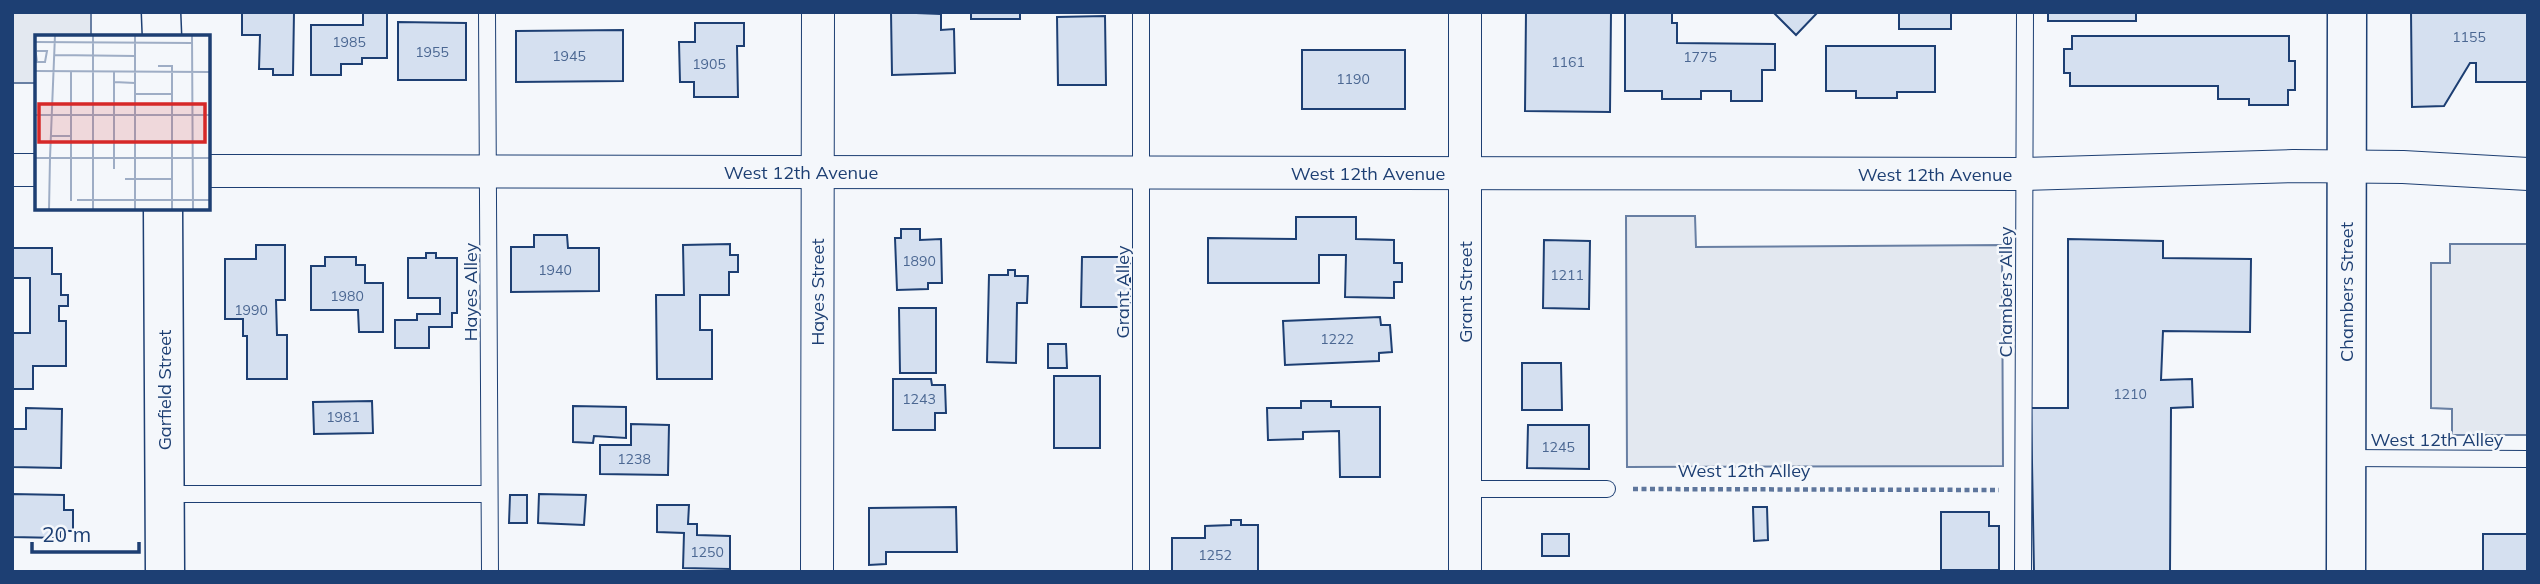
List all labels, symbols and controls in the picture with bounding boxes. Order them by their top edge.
house number: 1155 [2452,28,2486,46]
house number: 1985 [332,33,366,51]
inset map [35,35,210,210]
house number: 1955 [415,43,449,61]
house number: 1945 [552,47,586,65]
house number: 1775 [1683,48,1717,66]
house number: 1161 [1551,53,1585,71]
house number: 1905 [692,55,726,73]
house number: 1190 [1336,70,1370,88]
street label: West 12th Avenue [724,161,878,184]
street label: West 12th Avenue [1291,162,1445,185]
street label: West 12th Avenue [1858,163,2012,186]
street label: Chambers Street [2335,222,2358,362]
street label: Chambers Alley [1994,226,2017,358]
street label: Hayes Street [806,238,829,346]
street label: Grant Street [1454,241,1477,343]
street label: Hayes Alley [459,242,482,341]
street label: Grant Alley [1111,245,1134,338]
house number: 1890 [902,252,936,270]
house number: 1940 [538,261,572,279]
house number: 1211 [1550,266,1584,284]
house number: 1980 [330,287,364,305]
house number: 1990 [234,301,268,319]
street label: Garfield Street [153,330,176,450]
house number: 1222 [1320,330,1354,348]
house number: 1210 [2113,385,2147,403]
house number: 1243 [902,390,936,408]
house number: 1981 [326,408,360,426]
street label: West 12th Alley [2371,428,2504,451]
house number: 1245 [1541,438,1575,456]
house number: 1238 [617,450,651,468]
street label: West 12th Alley [1678,459,1811,482]
scale bar [32,510,138,554]
text: 20 m [42,521,91,547]
house number: 1250 [690,543,724,561]
house number: 1252 [1198,546,1232,564]

